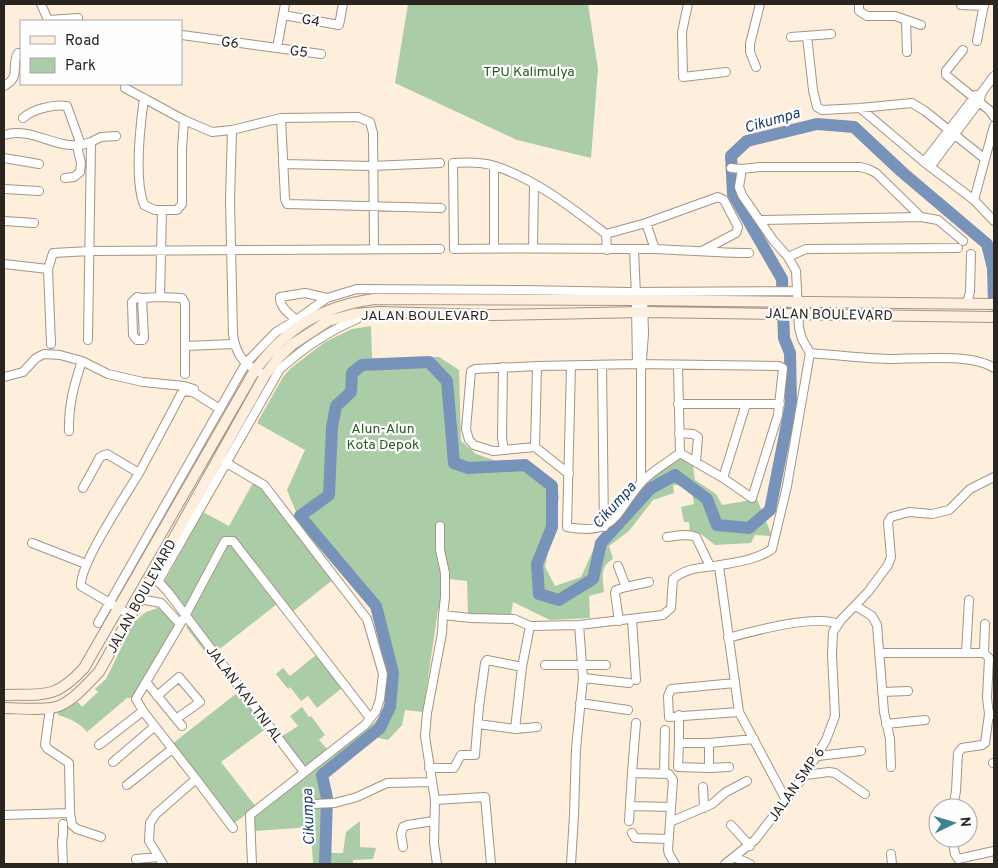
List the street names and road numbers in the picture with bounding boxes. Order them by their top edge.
street label: G4 [300,12,321,31]
street label: G6 [220,34,240,53]
street label: G5 [289,43,309,62]
street label: JALAN BOULEVARD [765,306,893,325]
street label: JALAN BOULEVARD [361,308,489,325]
street label: JALAN BOULEVARD [104,537,181,657]
street label: JALAN KAV TNI AL [202,643,286,747]
street label: JALAN SMP 6 [765,744,829,825]

